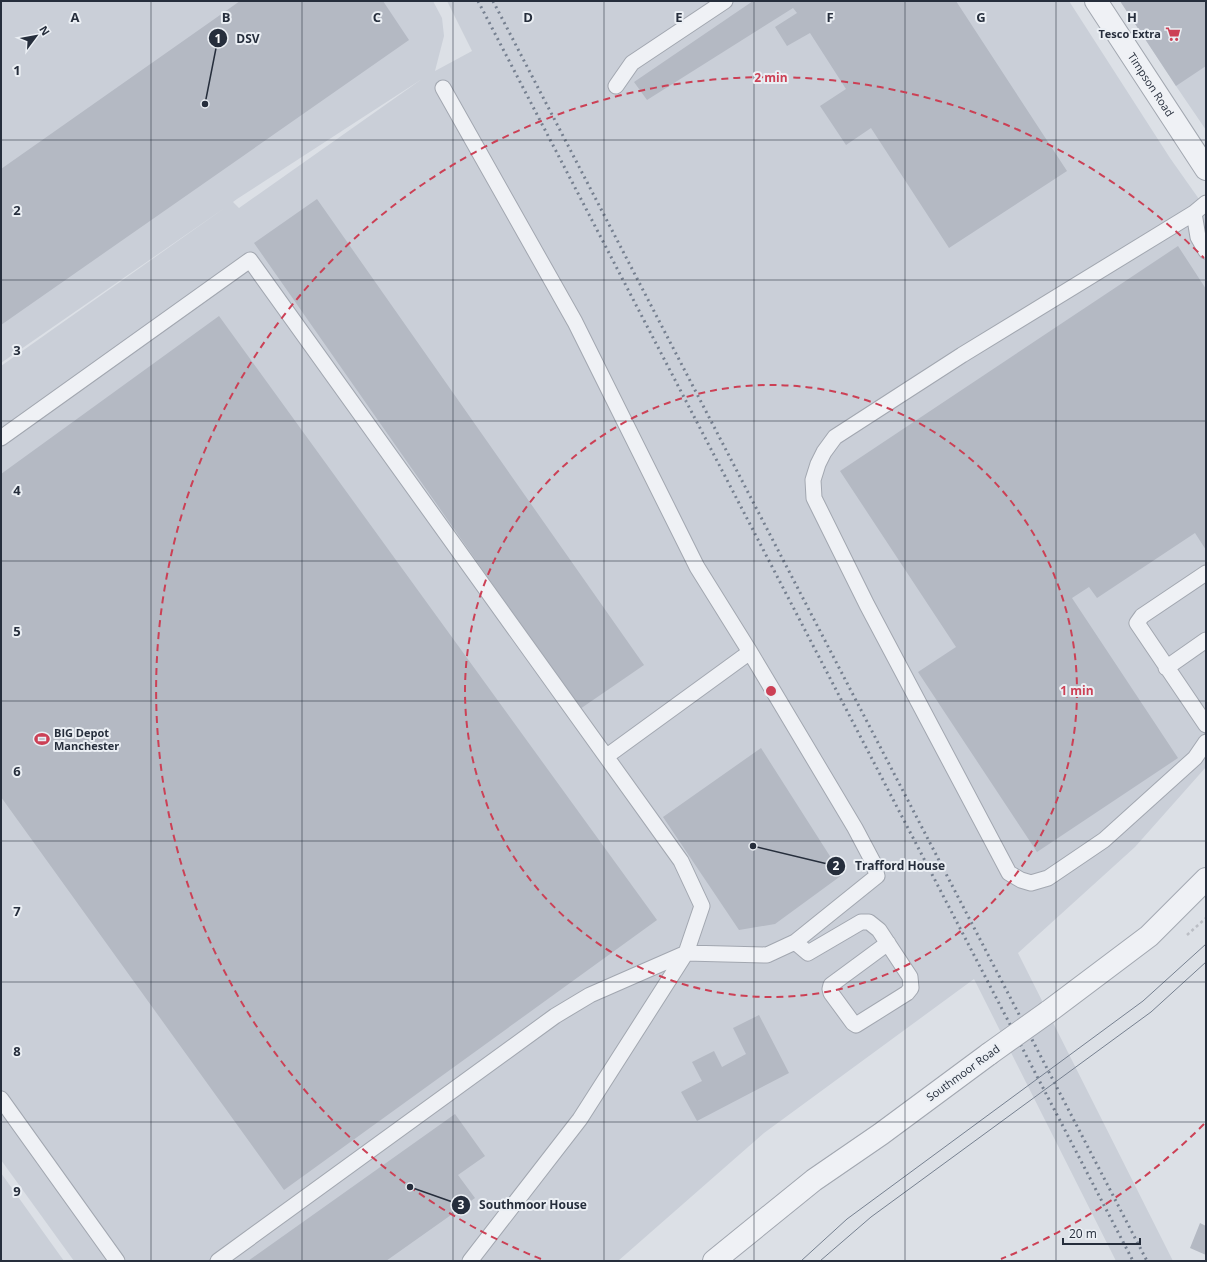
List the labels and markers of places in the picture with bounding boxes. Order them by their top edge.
supermarket icon: Tesco Extra [1164,25,1182,43]
callout: DSV [208,26,268,50]
place label: Tesco Extra [1098,26,1161,41]
centre of rings [764,684,778,698]
place label: BIG Depot Manchester [54,725,119,753]
sports icon: BIG Depot Manchester [33,730,51,748]
callout: Trafford House [826,854,953,878]
callout: Southmoor House [451,1193,595,1217]

